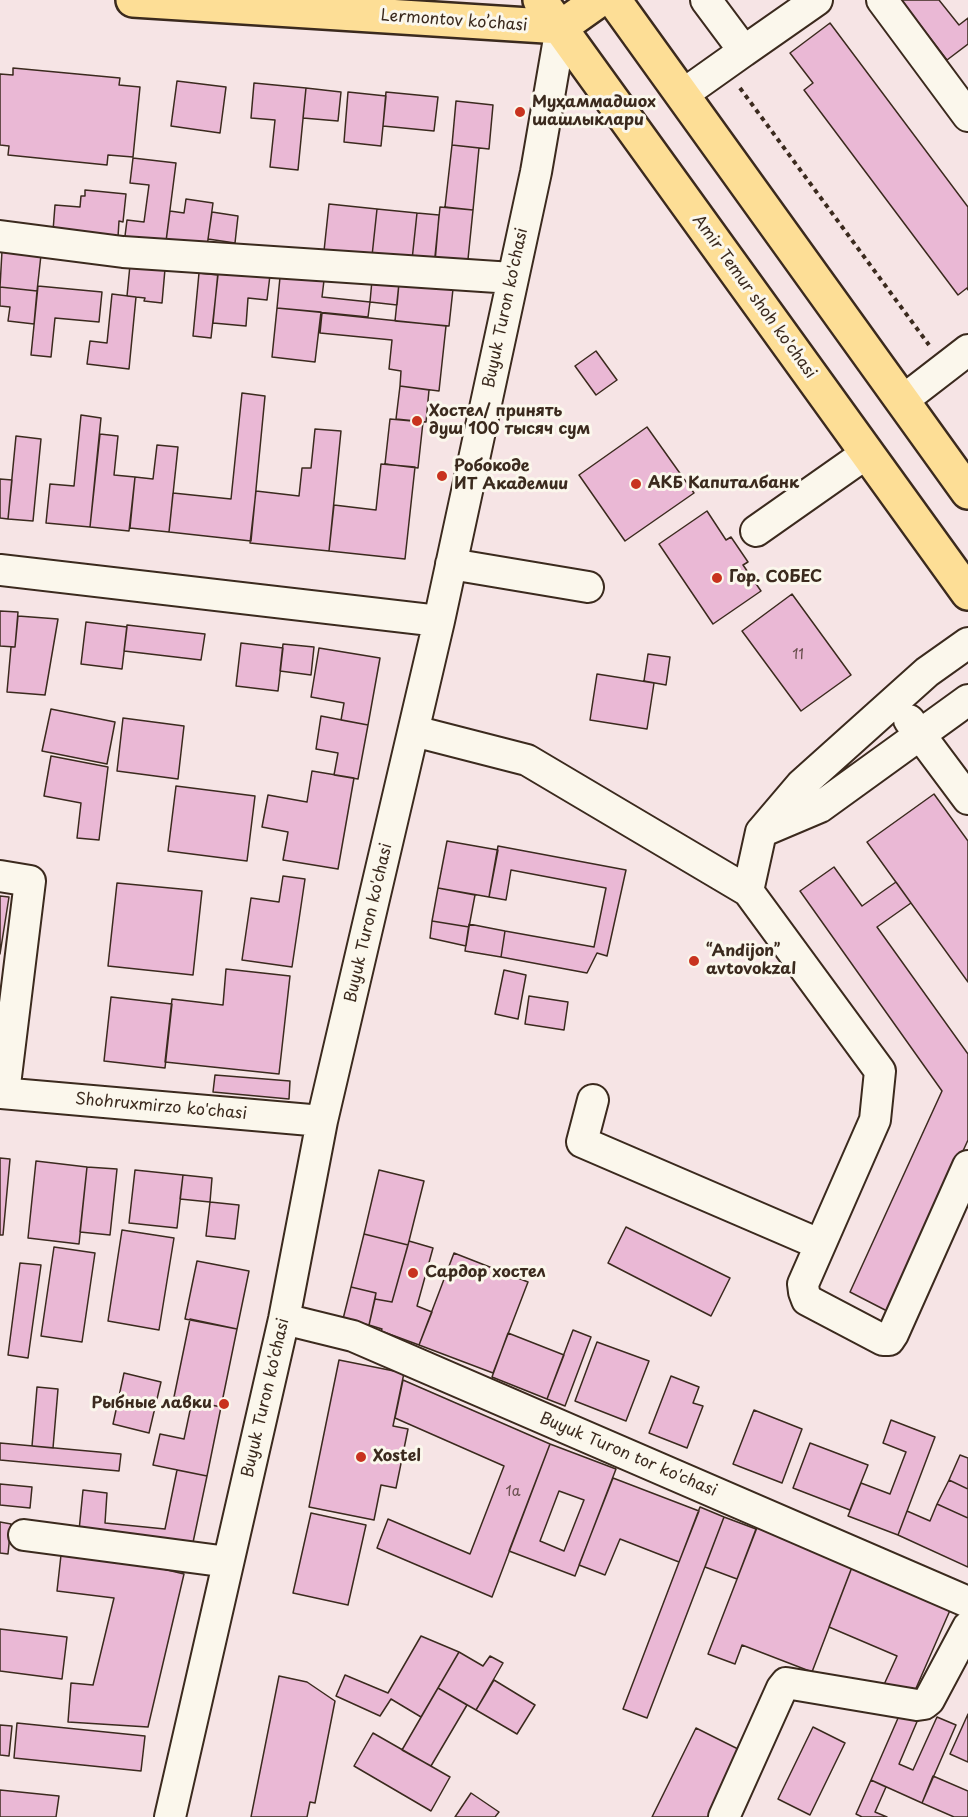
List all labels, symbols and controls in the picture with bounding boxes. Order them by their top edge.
street label: Lermontov ko’chasi [380,6,528,36]
place label: Муҳаммадшох шашлыклари [532,93,656,131]
marker: Муҳаммадшох шашлыклари [513,105,527,119]
street label: Amir Temur shoh ko'chasi [688,211,820,383]
street label: Buyuk Turon ko'chasi [480,226,532,390]
place label: Хостел/ принять душ 100 тысяч сум [429,402,590,440]
marker: Хостел/ принять душ 100 тысяч сум [410,414,424,428]
place label: Робокоде ИТ Академии [454,457,568,495]
marker: Робокоде ИТ Академии [435,469,449,483]
place label: АКБ Капиталбанк [648,474,799,494]
marker: АКБ Капиталбанк [629,477,643,491]
place label: Гор. СОБЕС [729,568,822,588]
marker: Гор. СОБЕС [710,571,724,585]
house number: 11 [792,647,804,663]
street label: Buyuk Turon ko'chasi [341,841,397,1005]
place label: “Andijon” avtovokzal [706,942,796,980]
marker: “Andijon” avtovokzal [687,954,701,968]
street label: Shohruxmirzo ko'chasi [74,1090,248,1124]
place label: Сардор хостел [425,1263,546,1283]
marker: Сардор хостел [406,1266,420,1280]
street label: Buyuk Turon ko'chasi [238,1316,294,1480]
place label: Рыбные лавки [92,1394,212,1414]
marker: Рыбные лавки [217,1397,231,1411]
street label: Buyuk Turon tor ko'chasi [536,1409,720,1501]
place label: Xostel [373,1447,421,1467]
marker: Xostel [354,1450,368,1464]
house number: 1a [506,1484,520,1500]

